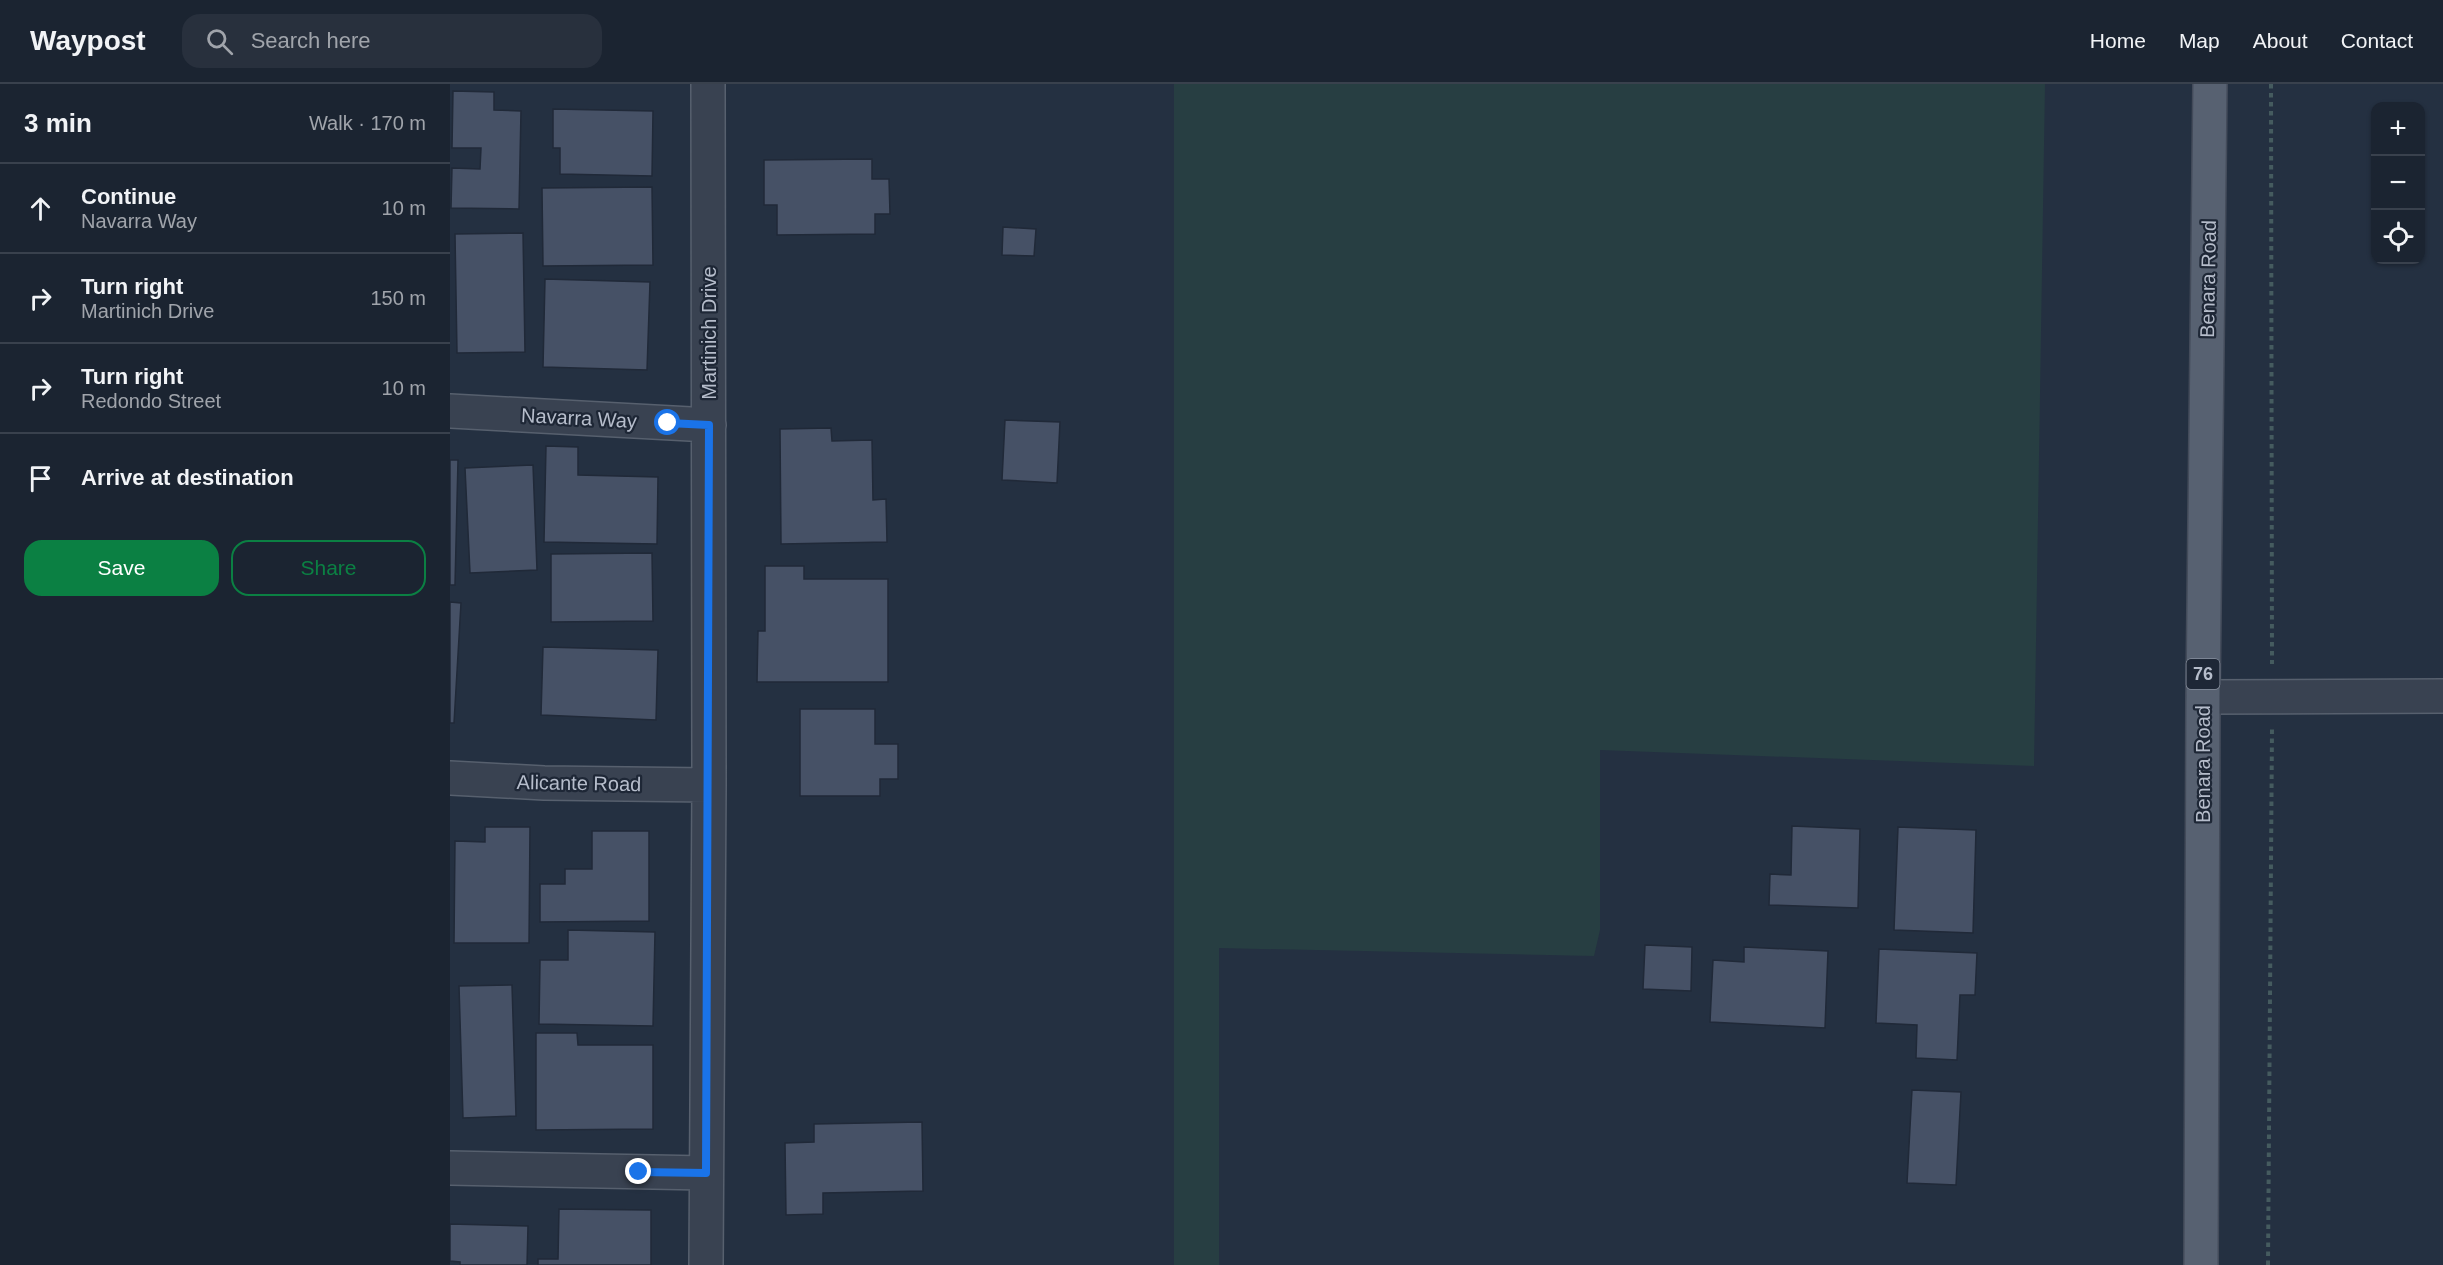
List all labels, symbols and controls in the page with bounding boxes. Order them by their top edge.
search box [182,14,602,68]
text: Waypost [30,25,146,56]
icon: search [203,25,236,58]
text: Search here [251,28,371,53]
text: Home [2090,29,2146,52]
text: Map [2179,29,2220,52]
text: About [2253,29,2308,52]
text: Contact [2341,29,2413,52]
map controls [2371,102,2425,264]
button: + [2371,102,2425,156]
text: 3 min [24,108,92,138]
text: Walk · 170 m [309,112,426,134]
button: − [2371,156,2425,210]
text: Continue [81,184,176,209]
icon: ahead [24,192,57,225]
text: 10 m [382,197,426,219]
text: Navarra Way [81,210,197,232]
button: locate [2371,210,2425,264]
street label: Benara Road [2196,220,2220,338]
street label: Martinich Drive [698,266,720,400]
text: Turn right [81,274,183,299]
icon: right [24,282,57,315]
text: 150 m [370,287,426,309]
text: Martinich Drive [81,300,214,322]
text: Turn right [81,364,183,389]
icon: right [24,372,57,405]
text: 10 m [382,377,426,399]
text: Redondo Street [81,390,221,412]
street label: Navarra Way [521,404,637,432]
route start [654,409,680,435]
icon: arrive [24,462,57,495]
text: Arrive at destination [81,465,294,490]
button: Save [24,540,219,596]
button: Share [231,540,426,596]
road number: 76 [2186,659,2220,689]
street label: Benara Road [2192,705,2214,823]
street label: Alicante Road [517,771,641,795]
route end [625,1158,651,1184]

